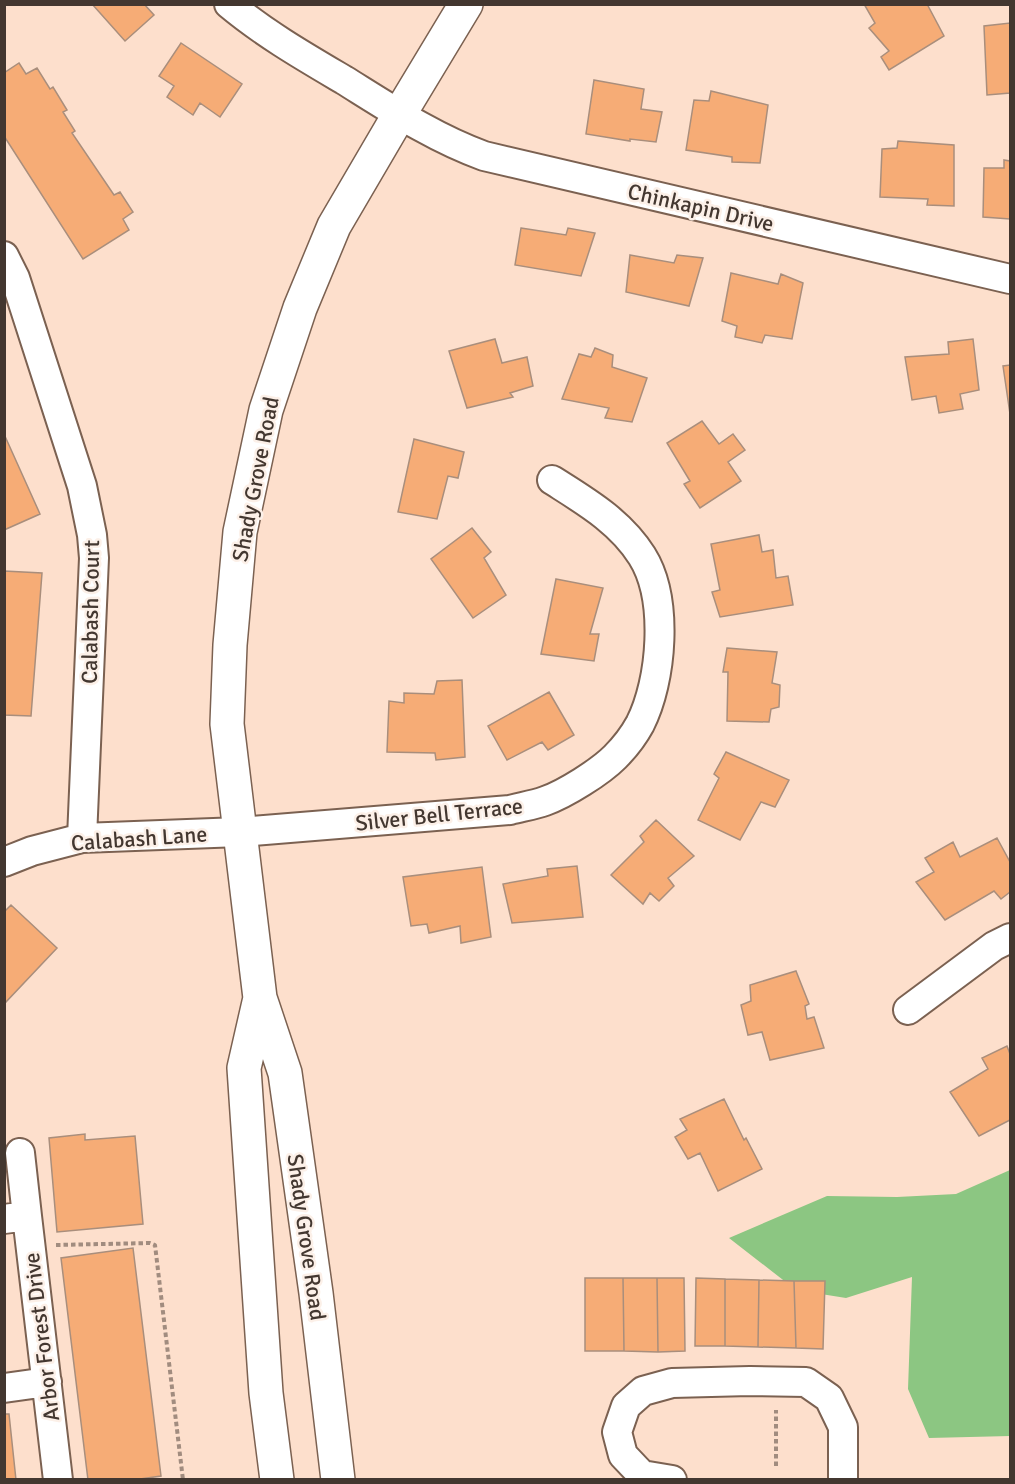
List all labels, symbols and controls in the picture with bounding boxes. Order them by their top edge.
street label: Chinkapin Drive [625,178,777,237]
street label: Shady Grove Road [226,394,285,564]
street label: Calabash Court [76,539,105,684]
street label: Silver Bell Terrace [354,792,524,837]
street label: Calabash Lane [70,820,208,857]
street label: Shady Grove Road [281,1152,332,1322]
street label: Arbor Forest Drive [18,1251,65,1423]

